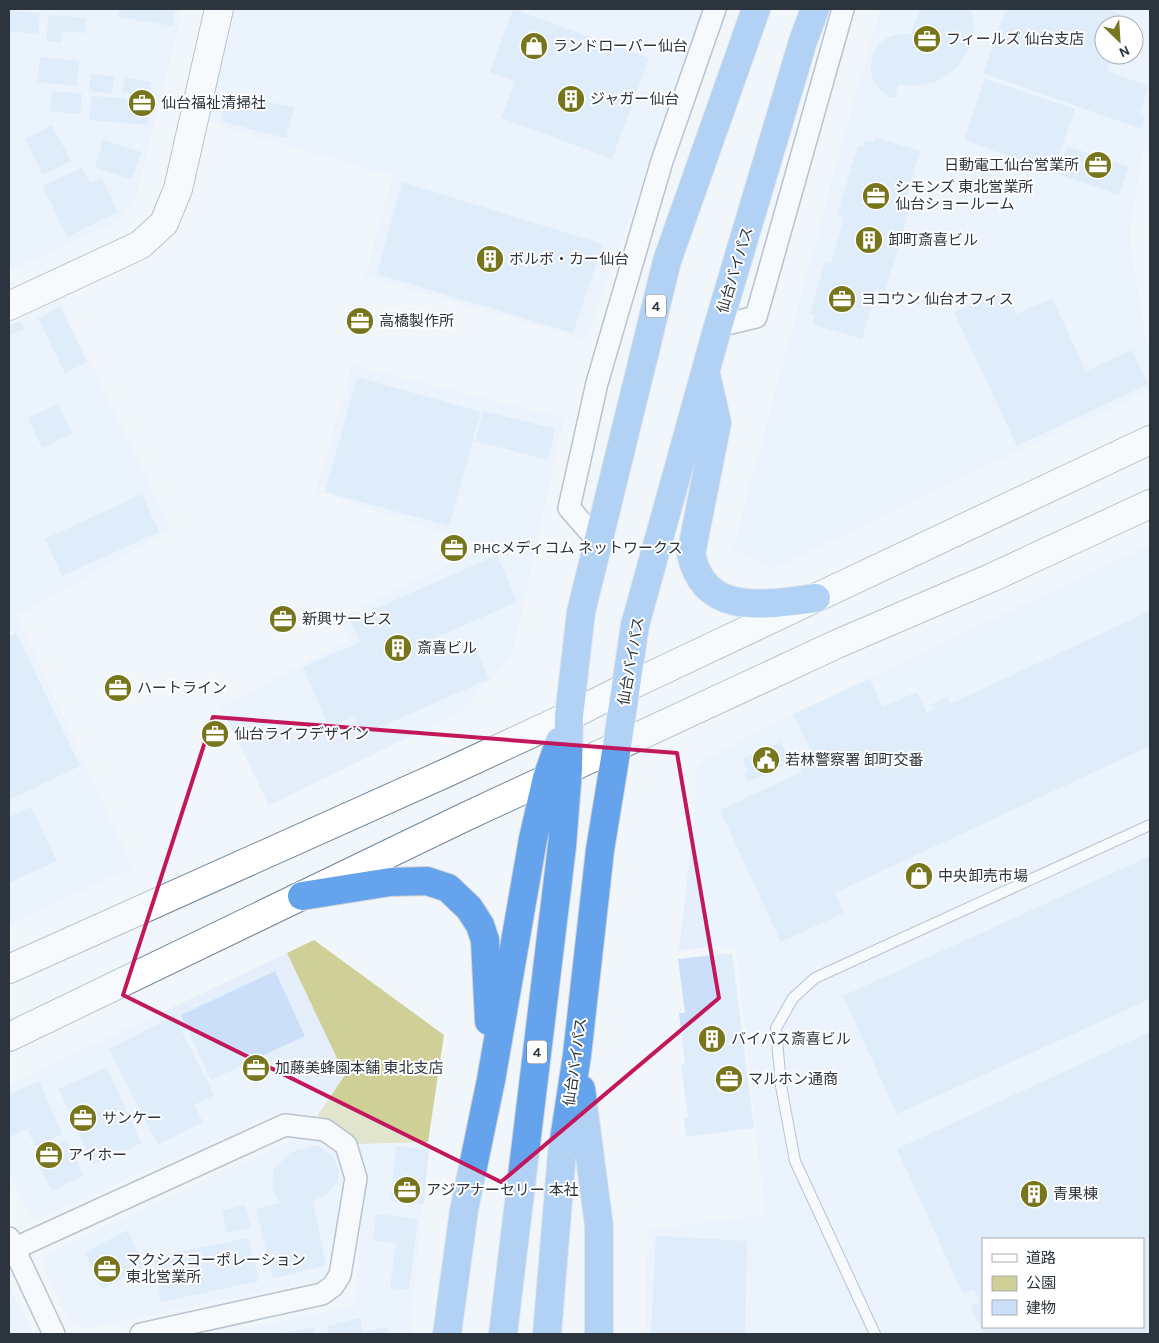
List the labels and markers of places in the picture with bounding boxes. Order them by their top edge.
office icon: フィールズ 仙台支店 [912,24,942,54]
place label: フィールズ 仙台支店 [946,30,1084,48]
shop icon: ランドローバー仙台 [519,31,549,61]
place label: ランドローバー仙台 [553,37,688,55]
building icon: ジャガー仙台 [556,84,586,114]
office icon: 仙台福祉清掃社 [127,88,157,118]
place label: ジャガー仙台 [590,90,679,108]
place label: 仙台福祉清掃社 [161,94,266,112]
office icon: 日動電工仙台営業所 [1083,150,1113,180]
place label: 日動電工仙台営業所 [944,156,1079,174]
place label: シモンズ 東北営業所 仙台ショールーム [895,178,1033,213]
office icon: シモンズ 東北営業所 仙台ショールーム [861,181,891,211]
building icon: 卸町斎喜ビル [854,225,884,255]
place label: 卸町斎喜ビル [888,231,978,249]
building icon: ボルボ・カー仙台 [475,244,505,274]
place label: ボルボ・カー仙台 [509,250,629,268]
office icon: ヨコウン 仙台オフィス [827,284,857,314]
place label: ヨコウン 仙台オフィス [861,290,1014,308]
office icon: 高橋製作所 [345,306,375,336]
place label: 高橋製作所 [379,312,454,330]
office icon: PHCメディコム ネットワークス [439,533,469,563]
place label: PHCメディコム ネットワークス [473,539,683,557]
office icon: 新興サービス [268,604,298,634]
place label: 新興サービス [302,610,392,628]
building icon: 斎喜ビル [383,633,413,663]
place label: 斎喜ビル [417,639,477,657]
office icon: ハートライン [103,673,133,703]
place label: ハートライン [137,679,227,697]
office icon: 仙台ライフデザイン [200,719,230,749]
place label: 仙台ライフデザイン [234,725,369,743]
public building icon: 若林警察署 卸町交番 [751,745,781,775]
place label: 若林警察署 卸町交番 [785,751,924,769]
shop icon: 中央卸売市場 [904,861,934,891]
place label: 中央卸売市場 [938,867,1028,885]
building icon: バイパス斎喜ビル [697,1024,727,1054]
place label: バイパス斎喜ビル [731,1030,851,1048]
office icon: 加藤美蜂園本舗 東北支店 [241,1053,271,1083]
place label: 加藤美蜂園本舗 東北支店 [275,1059,444,1077]
office icon: マルホン通商 [714,1064,744,1094]
place label: マルホン通商 [748,1070,838,1088]
office icon: サンケー [68,1103,98,1133]
place label: サンケー [102,1109,162,1127]
office icon: アイホー [34,1140,64,1170]
place label: アイホー [68,1146,127,1164]
office icon: アジアナーセリー 本社 [392,1175,422,1205]
building icon: 青果棟 [1019,1179,1049,1209]
place label: アジアナーセリー 本社 [426,1181,579,1199]
place label: 青果棟 [1053,1185,1098,1203]
place label: マクシスコーポレーション 東北営業所 [126,1251,306,1286]
office icon: マクシスコーポレーション 東北営業所 [92,1254,122,1284]

